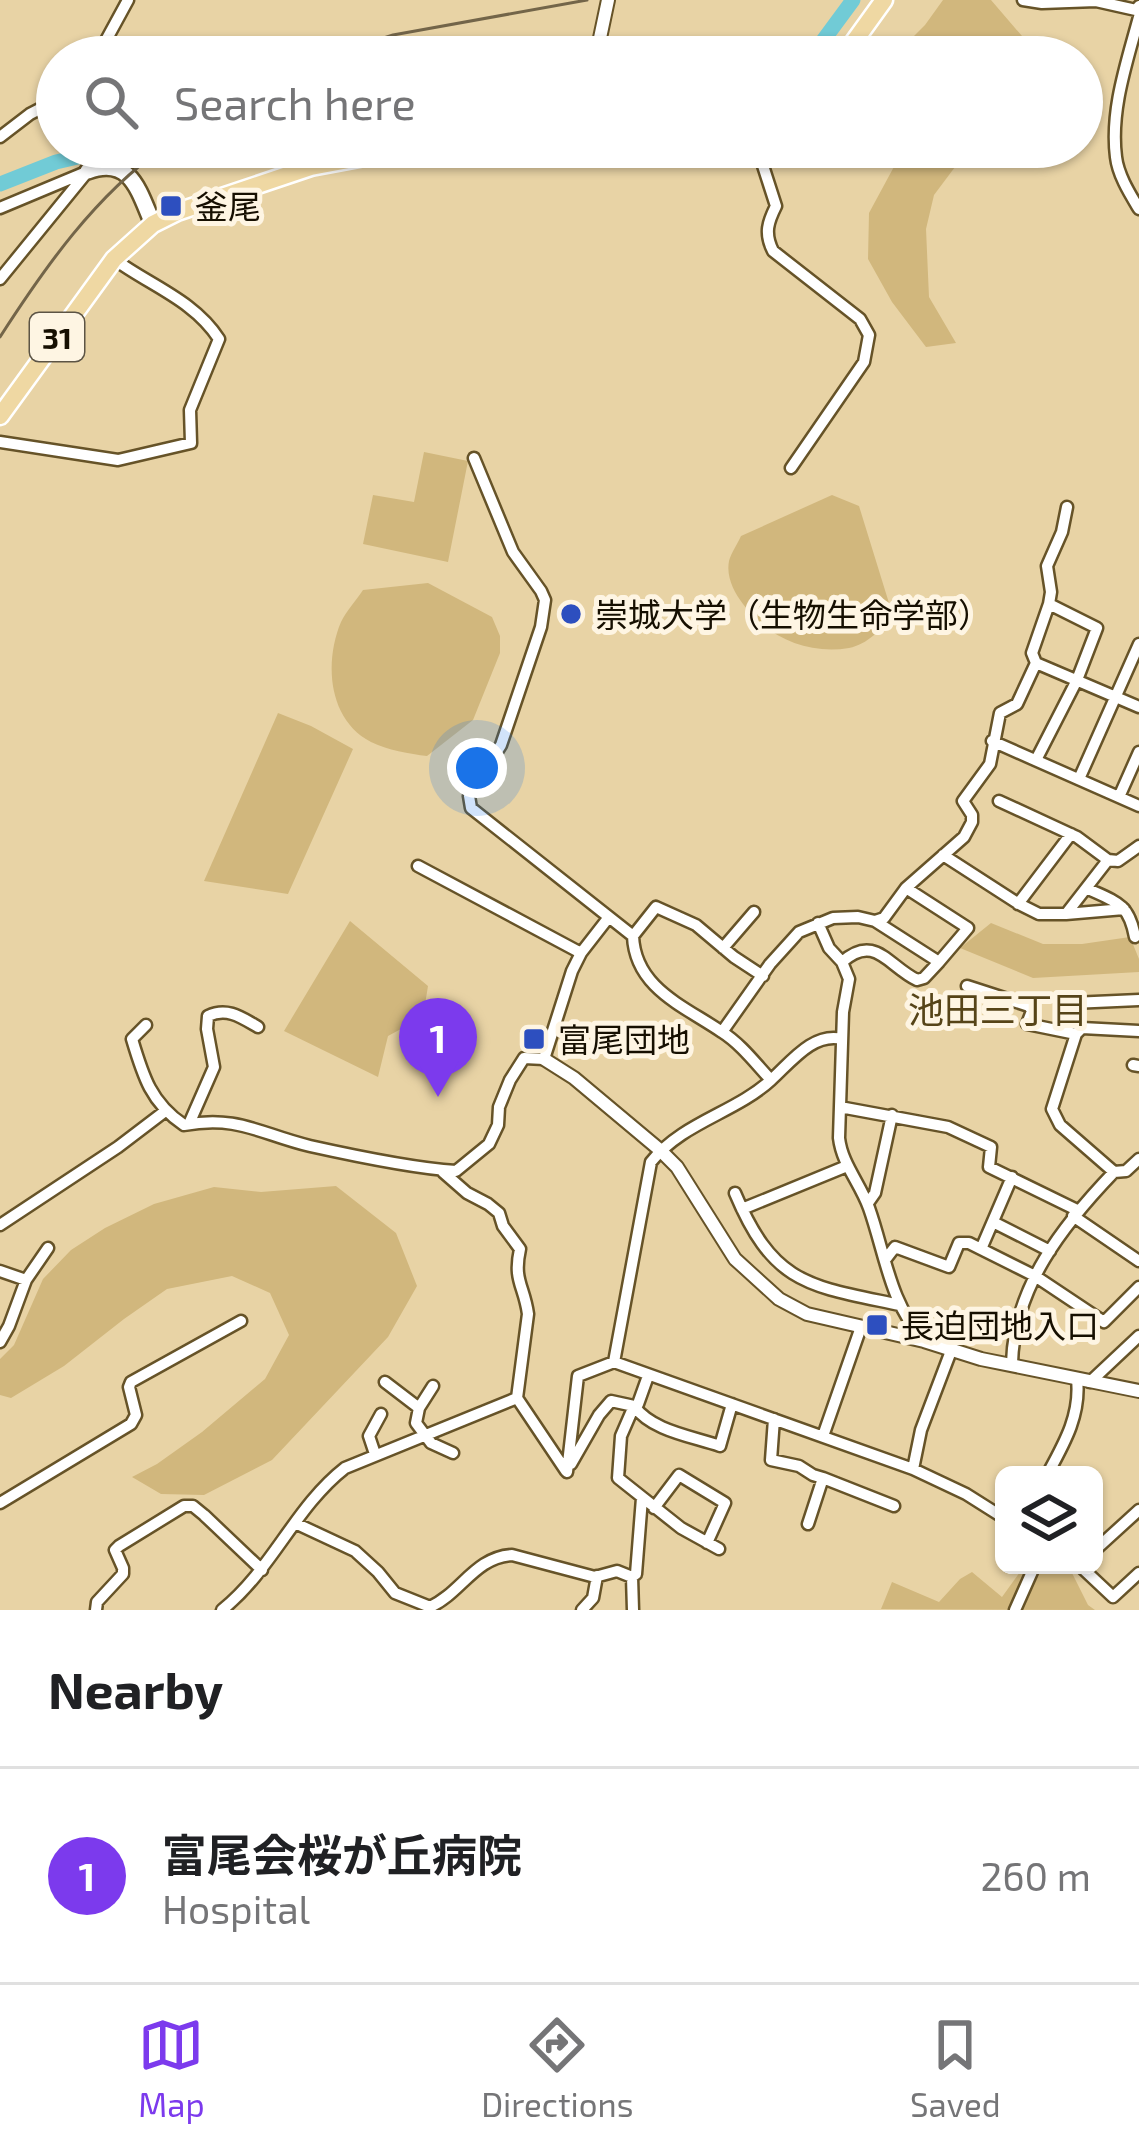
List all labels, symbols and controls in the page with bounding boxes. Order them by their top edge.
search box [36,36,1103,168]
icon: search [78,69,144,135]
text: Search here [174,75,416,129]
place label: 釜尾 [195,186,261,226]
marker: 釜尾 [158,193,184,219]
road number: 31 [30,313,84,361]
place label: 崇城大学（生物生命学部） [595,594,991,634]
marker: 崇城大学（生物生命学部） [558,601,584,627]
your location [447,738,507,798]
district label: 池田三丁目 [908,987,1088,1030]
pin: 1 [399,998,477,1097]
place label: 富尾団地 [558,1019,690,1059]
marker: 富尾団地 [521,1026,547,1052]
place label: 長迫団地入口 [901,1305,1099,1345]
marker: 長迫団地入口 [864,1312,890,1338]
map controls [995,1466,1103,1574]
button: layers [995,1466,1103,1574]
text: Nearby [48,1658,223,1719]
text: 富尾会桜が丘病院 [162,1827,522,1881]
text: 1 [79,1852,95,1899]
text: 260 m [980,1852,1091,1899]
text: Hospital [162,1885,310,1932]
tab: Map [138,2012,205,2124]
tab: Directions [481,2012,633,2124]
tab: Saved [910,2012,1001,2124]

